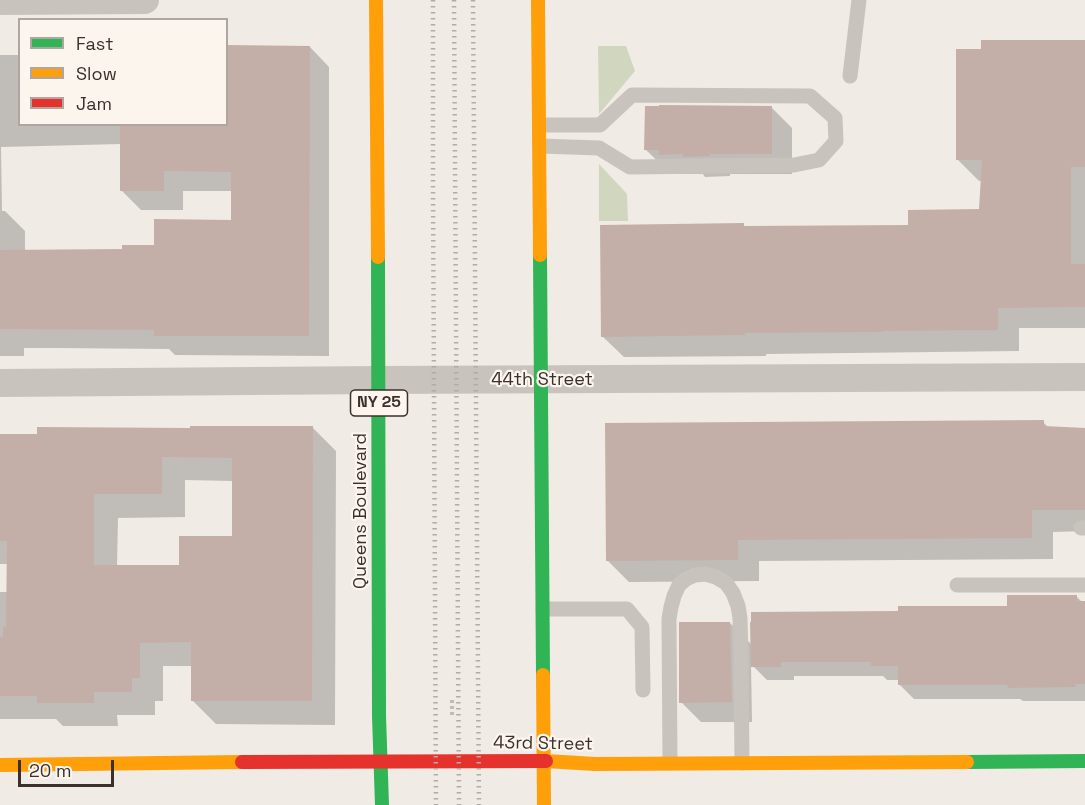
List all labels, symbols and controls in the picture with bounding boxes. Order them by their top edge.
legend [18,18,228,126]
text: Fast [76,32,113,55]
text: Slow [76,62,117,85]
text: Jam [76,92,112,115]
street label: 44th Street [491,369,593,391]
road number: NY 25 [350,390,407,416]
street label: Queens Boulevard [350,433,372,589]
street label: 43rd Street [493,732,593,756]
scale bar [21,748,117,786]
text: 20 m [29,759,72,782]

